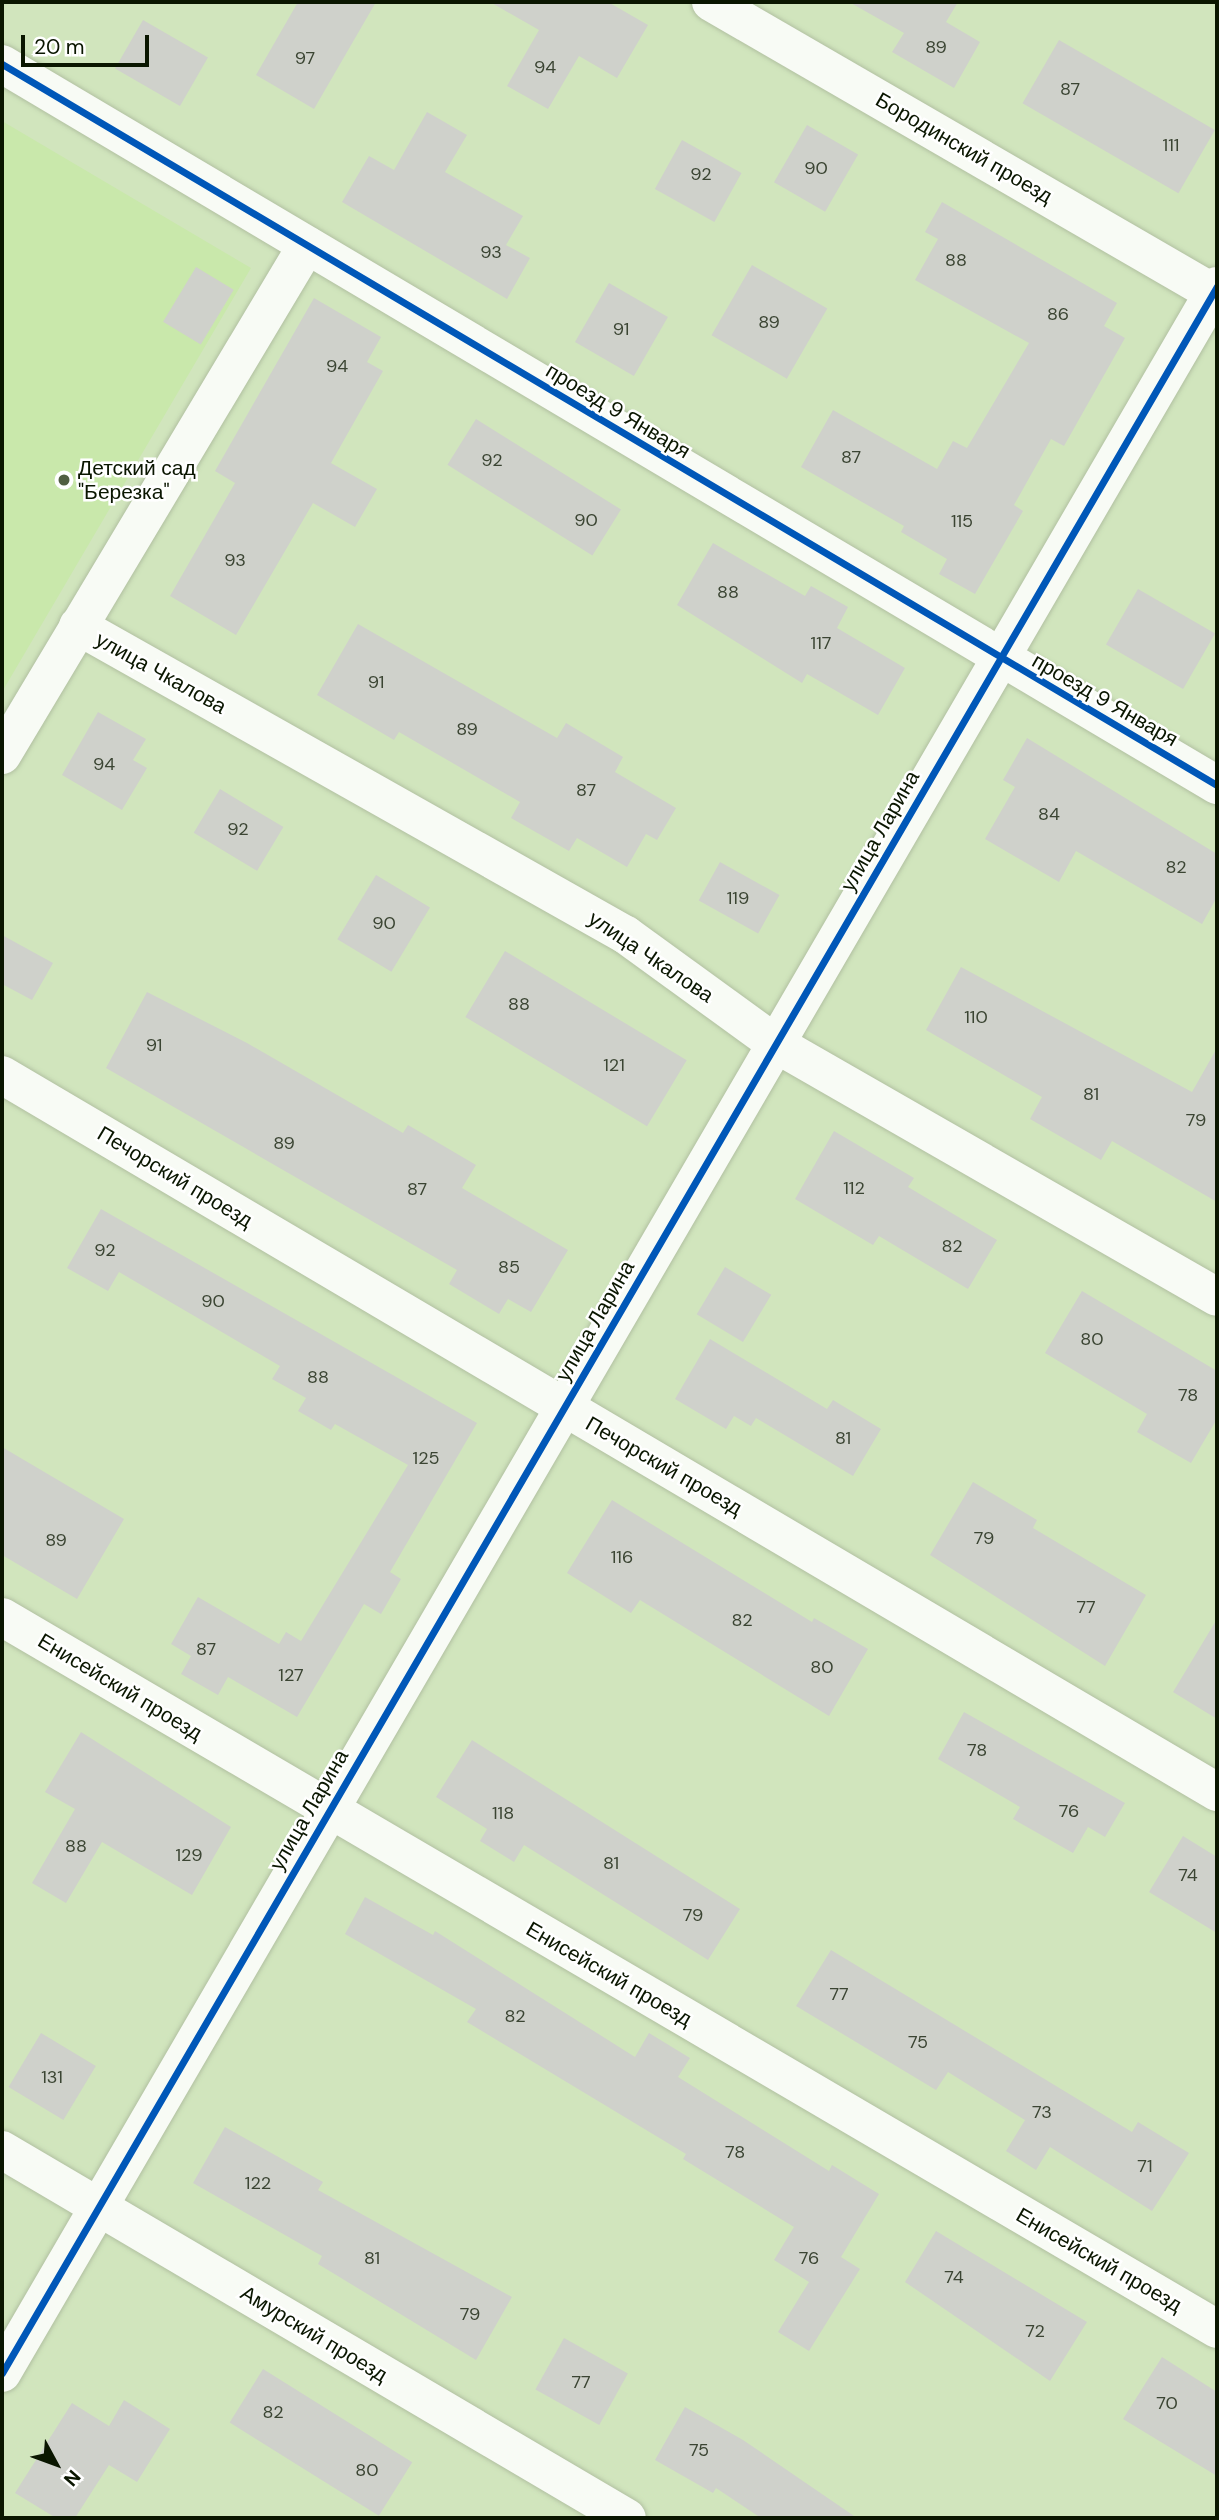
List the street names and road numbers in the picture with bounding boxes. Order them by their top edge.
street label: Бородинский проезд [871,87,1057,209]
street label: проезд 9 Января [541,358,695,464]
street label: улица Чкалова [91,627,231,719]
street label: проезд 9 Января [1028,648,1182,752]
street label: улица Ларина [835,766,925,896]
street label: улица Чкалова [584,906,718,1008]
street label: Печорский проезд [93,1121,257,1233]
street label: улица Ларина [550,1256,640,1386]
street label: Печорский проезд [581,1411,747,1521]
street label: Енисейский проезд [33,1628,207,1746]
street label: улица Ларина [264,1745,354,1875]
street label: Енисейский проезд [522,1916,696,2032]
street label: Енисейский проезд [1012,2202,1186,2318]
street label: Амурский проезд [236,2280,392,2388]

